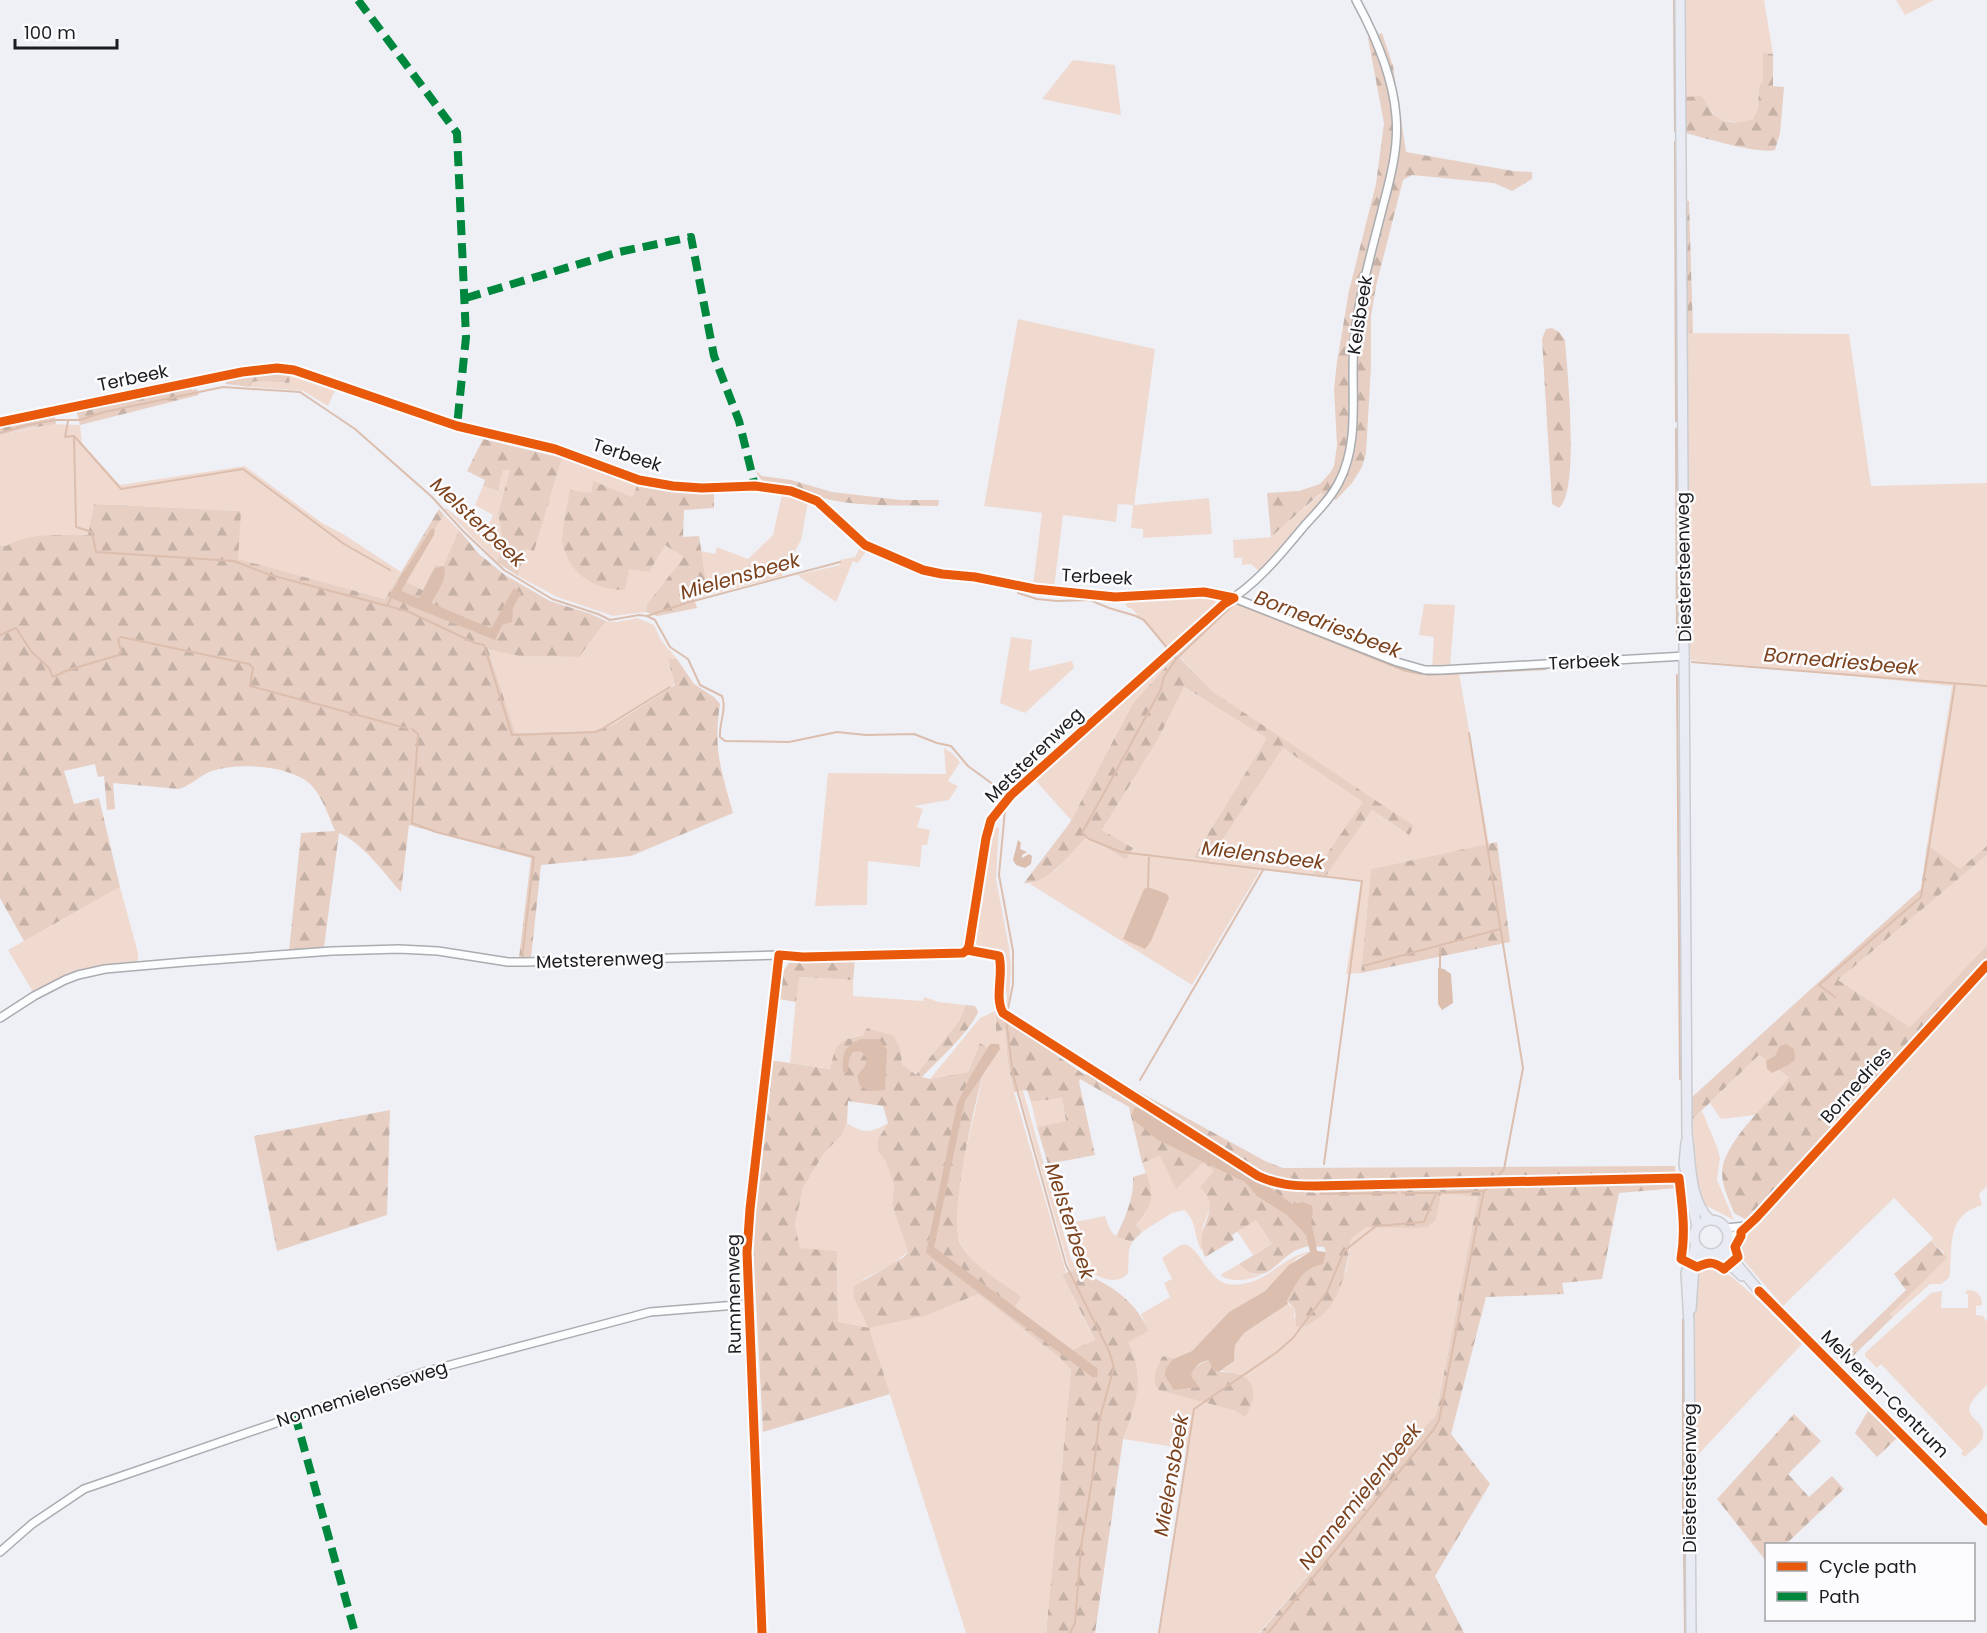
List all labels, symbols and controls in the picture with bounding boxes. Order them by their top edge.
scale bar [15,12,117,50]
text: 100 m [24,20,76,45]
street label: Kelsbeek [1341,273,1378,356]
street label: Terbeek [95,358,171,397]
street label: Terbeek [589,432,666,478]
water label: Melsterbeek [424,471,533,575]
street label: Diestersteenweg [1670,492,1697,642]
water label: Mielensbeek [677,545,805,607]
street label: Terbeek [1061,562,1134,591]
water label: Bornedriesbeek [1251,583,1407,665]
water label: Bornedriesbeek [1763,640,1921,682]
street label: Terbeek [1548,647,1621,676]
street label: Metsterenweg [979,701,1088,808]
water label: Mielensbeek [1200,834,1328,877]
street label: Metsterenweg [536,945,664,974]
street label: Bornedries [1814,1041,1897,1129]
water label: Melsterbeek [1038,1159,1102,1284]
street label: Rummenweg [720,1234,747,1354]
street label: Melveren-Centrum [1816,1324,1955,1463]
street label: Nonnemielenseweg [273,1354,450,1433]
street label: Diestersteenweg [1677,1403,1702,1553]
water label: Mielensbeek [1146,1410,1196,1538]
water label: Nonnemielenbeek [1292,1415,1429,1575]
legend [1765,1543,1975,1621]
text: Cycle path [1819,1554,1917,1579]
text: Path [1819,1584,1860,1609]

